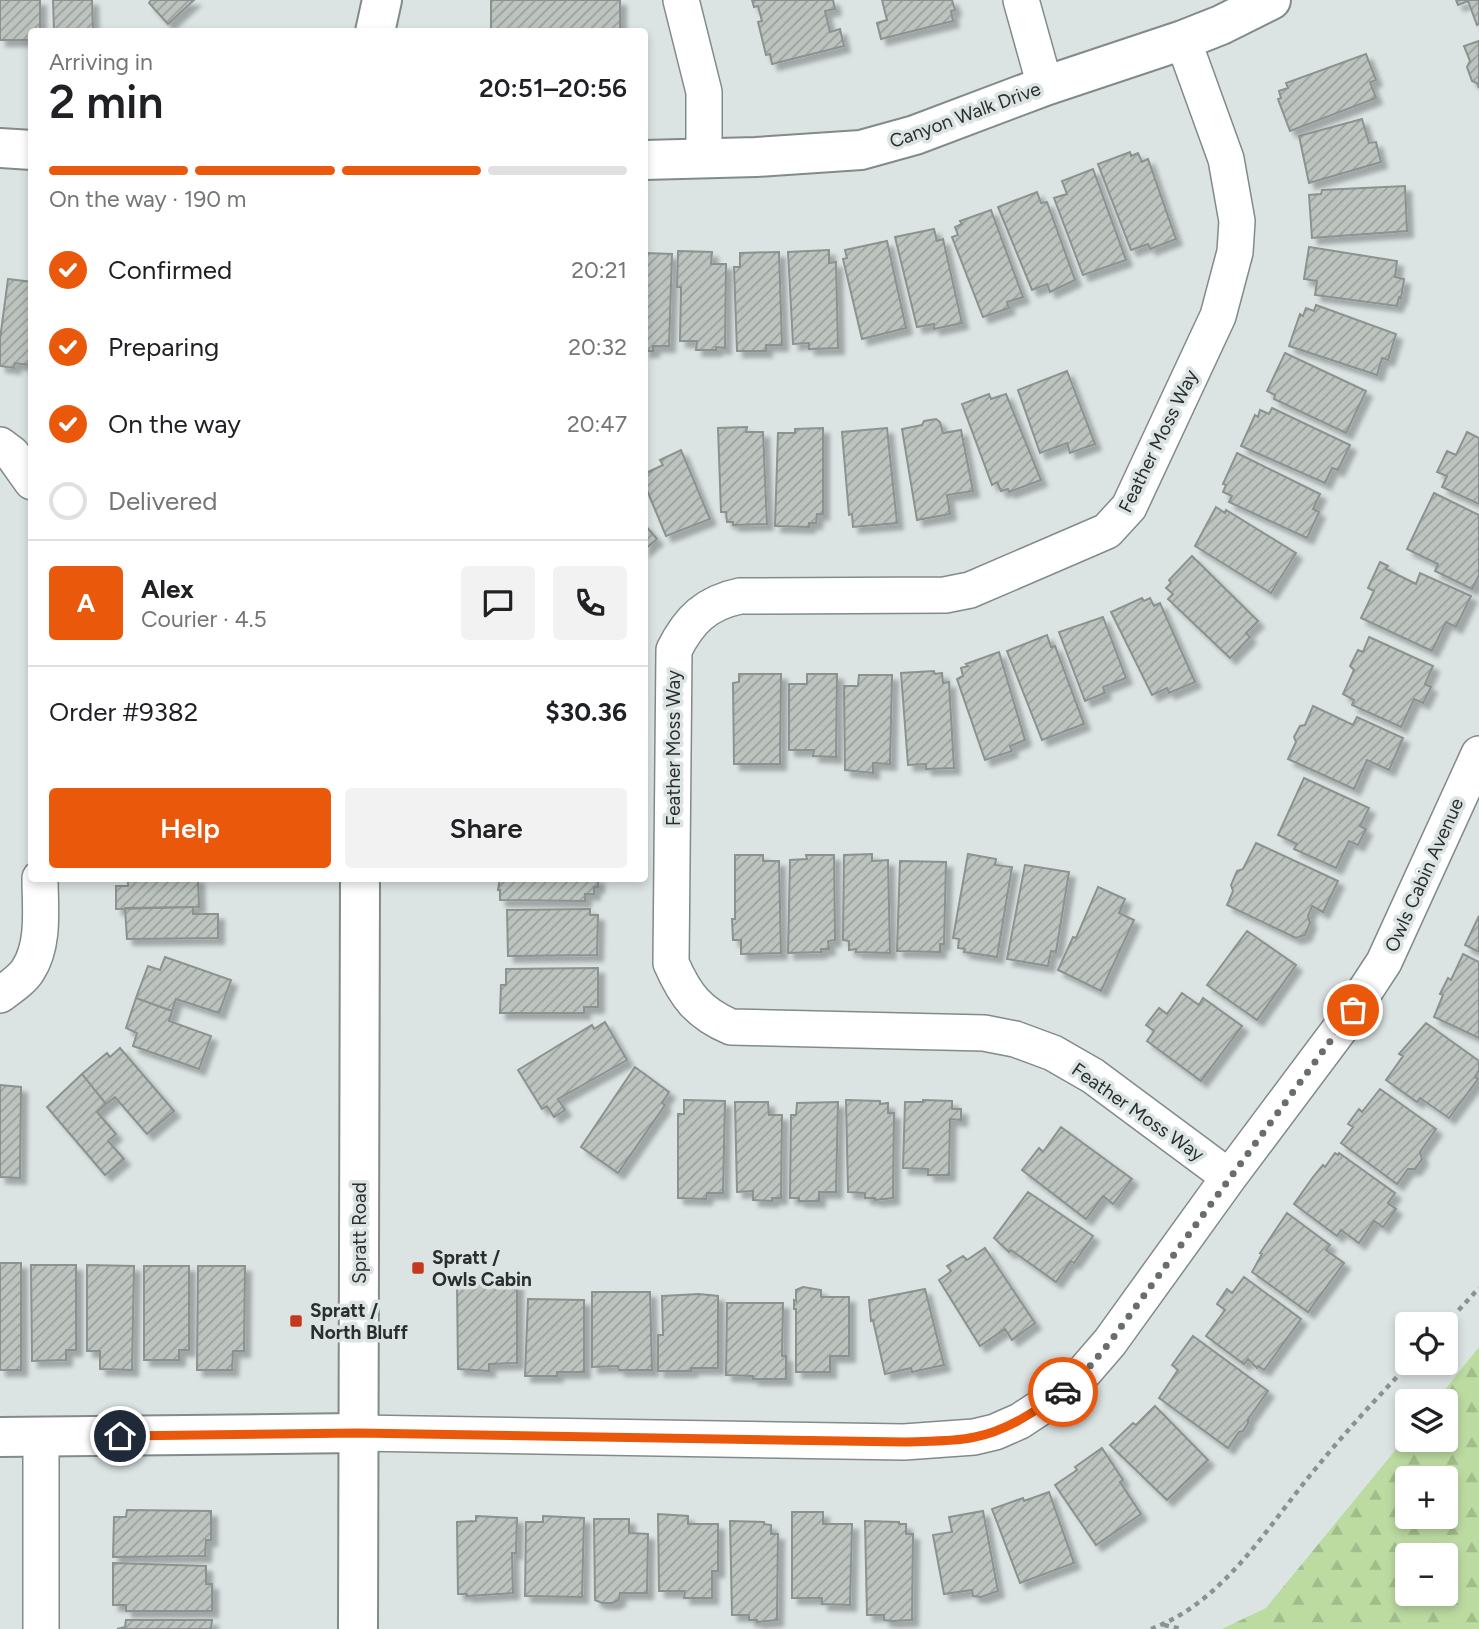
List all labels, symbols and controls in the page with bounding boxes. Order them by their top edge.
text: Arriving in [49,48,153,76]
text: 20:51–20:56 [479,72,627,104]
text: 2 min [49,74,164,130]
street label: Canyon Walk Drive [886,77,1044,153]
text: On the way · 190 m [49,185,246,213]
icon: check [49,251,87,289]
text: Confirmed [108,254,232,286]
text: 20:21 [571,256,627,284]
icon: check [49,328,87,366]
text: Preparing [108,331,219,363]
text: 20:32 [568,333,627,361]
street label: Feather Moss Way [1113,366,1203,516]
icon: check [49,405,87,443]
text: On the way [108,408,241,440]
text: 20:47 [567,410,627,438]
text: Delivered [108,485,217,517]
button: chat [461,566,535,640]
button: phone [553,566,627,640]
text: Alex [141,573,194,605]
text: A [77,587,95,619]
text: Courier · 4.5 [141,605,267,633]
street label: Feather Moss Way [662,670,685,826]
text: Order #9382 [49,696,198,728]
text: $30.36 [545,696,627,728]
button: Help [49,788,331,868]
button: Share [345,788,627,868]
street label: Owls Cabin Avenue [1380,795,1468,955]
pin [1323,980,1383,1040]
icon: bag [1334,991,1372,1029]
street label: Feather Moss Way [1067,1058,1209,1166]
street label: Spratt Road [348,1182,371,1284]
place label: Spratt / Owls Cabin [432,1246,532,1291]
marker: Spratt / Owls Cabin [410,1260,426,1276]
place label: Spratt / North Bluff [310,1299,408,1344]
map controls [1395,1312,1458,1606]
button: locate [1395,1312,1458,1375]
marker: Spratt / North Bluff [288,1313,304,1329]
courier [1028,1357,1098,1427]
icon: car [1044,1373,1082,1411]
button: layers [1395,1389,1458,1452]
pin [90,1406,150,1466]
icon: home [101,1417,139,1455]
button: + [1395,1466,1458,1529]
button: − [1395,1543,1458,1606]

